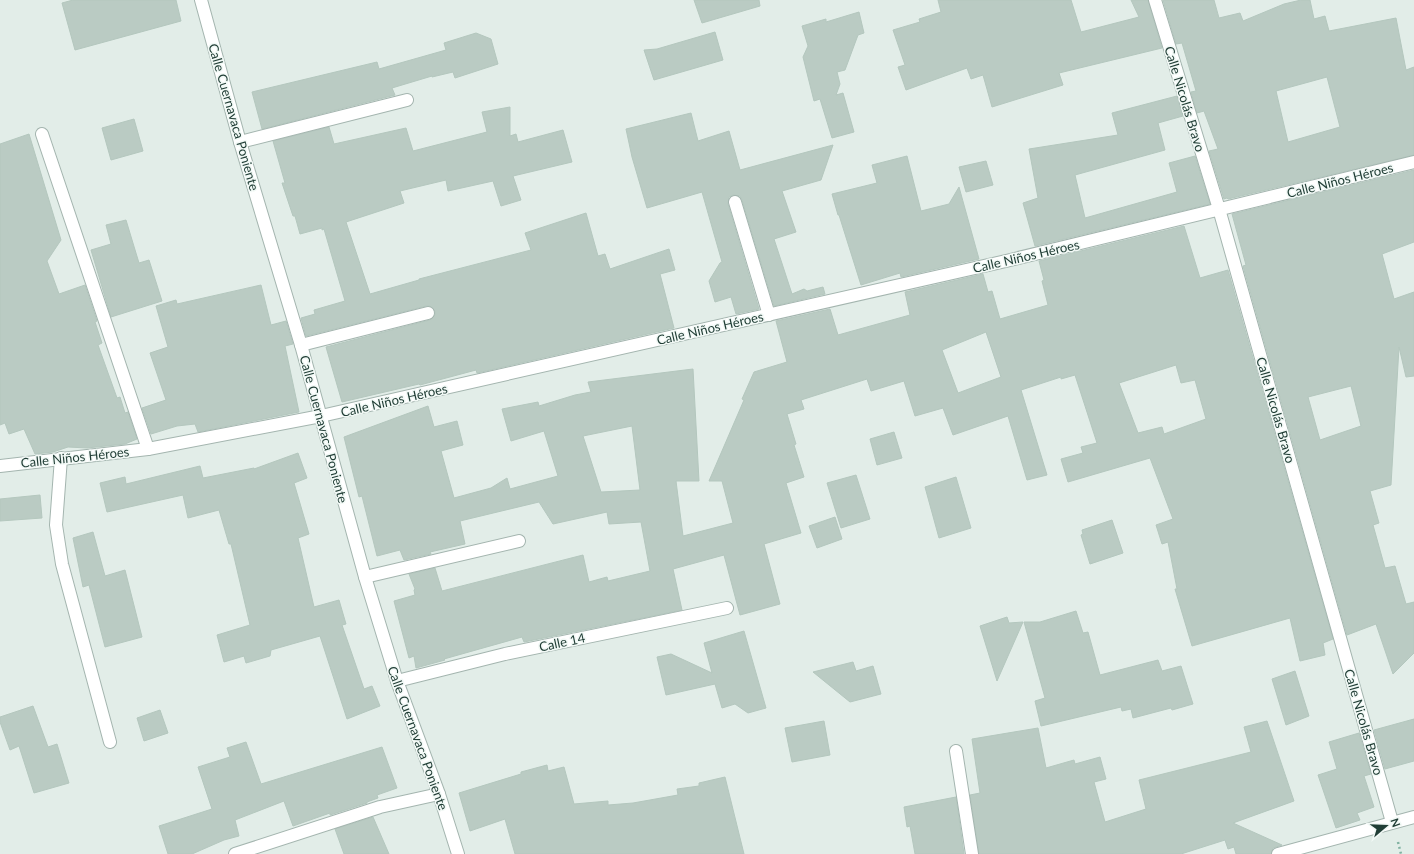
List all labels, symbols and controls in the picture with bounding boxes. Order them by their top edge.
street label: Calle Cuernavaca Poniente [205,42,263,192]
street label: Calle Nicolás Bravo [1161,44,1209,154]
street label: Calle Niños Héroes [1285,159,1395,201]
street label: Calle Niños Héroes [971,236,1081,276]
street label: Calle Niños Héroes [655,308,765,348]
street label: Calle Cuernavaca Poniente [297,353,351,505]
street label: Calle Nicolás Bravo [1253,355,1299,465]
street label: Calle Niños Héroes [339,380,449,420]
street label: Calle Niños Héroes [20,443,130,471]
street label: Calle 14 [538,629,587,655]
street label: Calle Cuernavaca Poniente [384,664,452,812]
street label: Calle Nicolás Bravo [1341,667,1387,777]
north arrow [1366,806,1406,846]
text: N [1388,816,1403,829]

